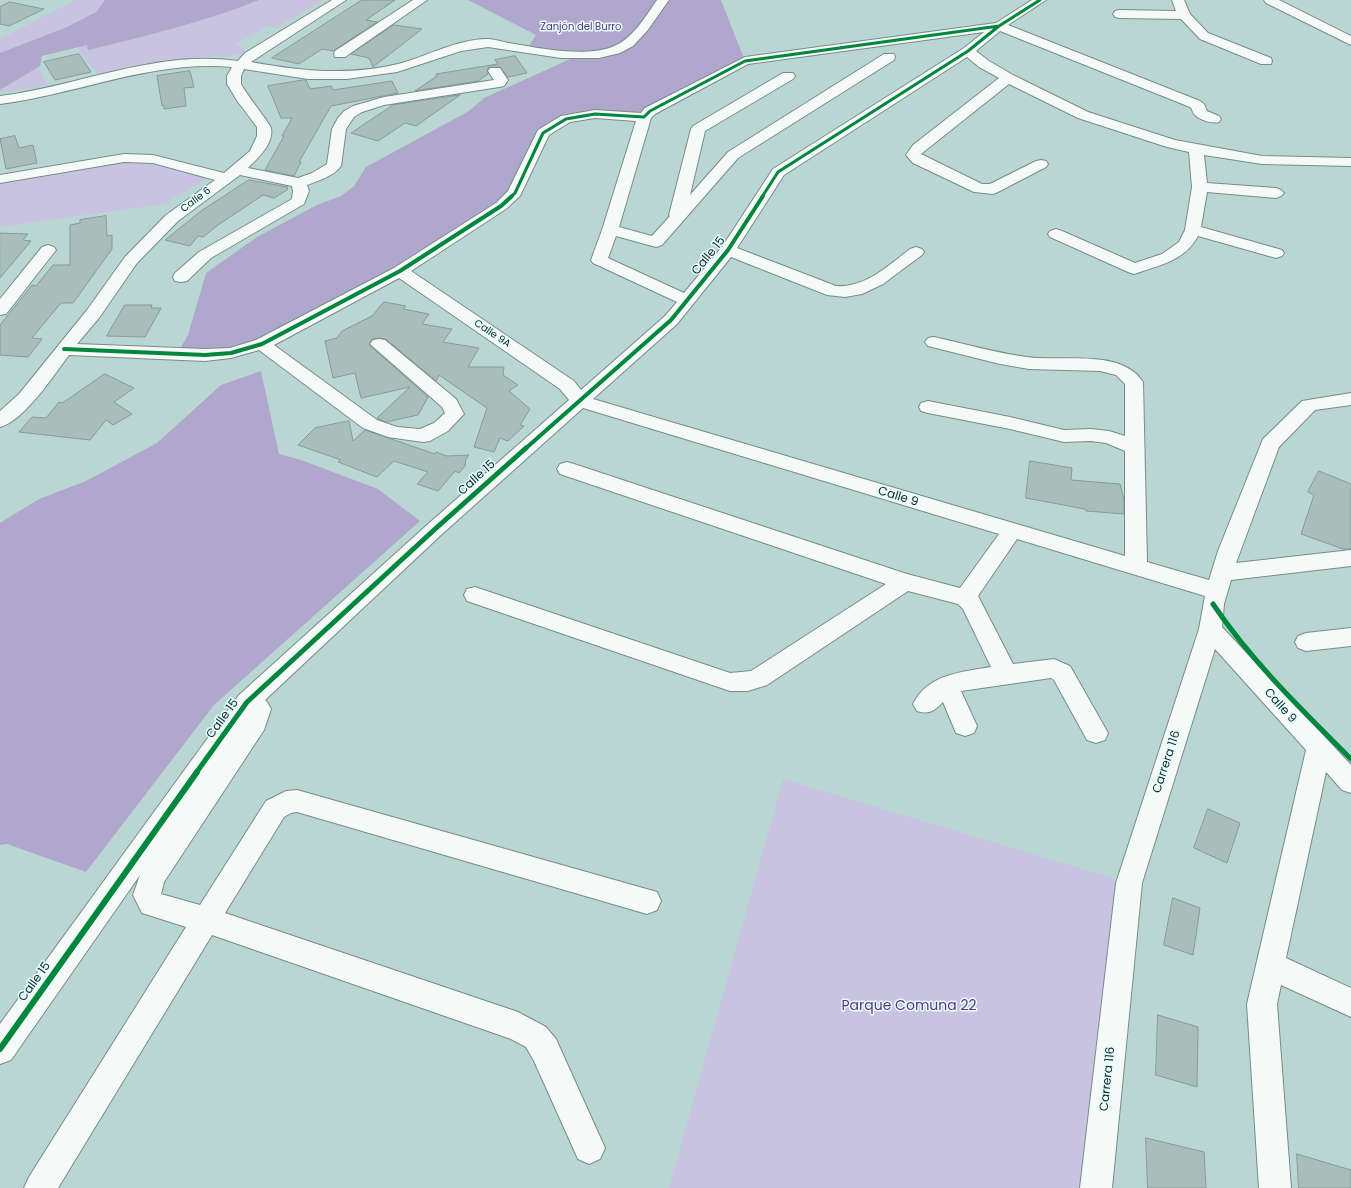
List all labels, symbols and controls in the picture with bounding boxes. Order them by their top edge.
park label: Zanjón del Burro [541,21,621,33]
street label: Calle 6 [179,185,213,215]
street label: Calle 15 [689,234,729,278]
street label: Calle 9A [472,317,512,351]
street label: Calle 15 [455,457,499,499]
street label: Calle 9 [876,484,920,510]
street label: Calle 9 [1261,686,1299,726]
street label: Calle 15 [204,696,242,742]
street label: Carrera 116 [1150,729,1184,795]
street label: Calle 15 [16,959,54,1005]
park label: Parque Comuna 22 [841,998,977,1014]
street label: Carrera 116 [1097,1046,1119,1112]

